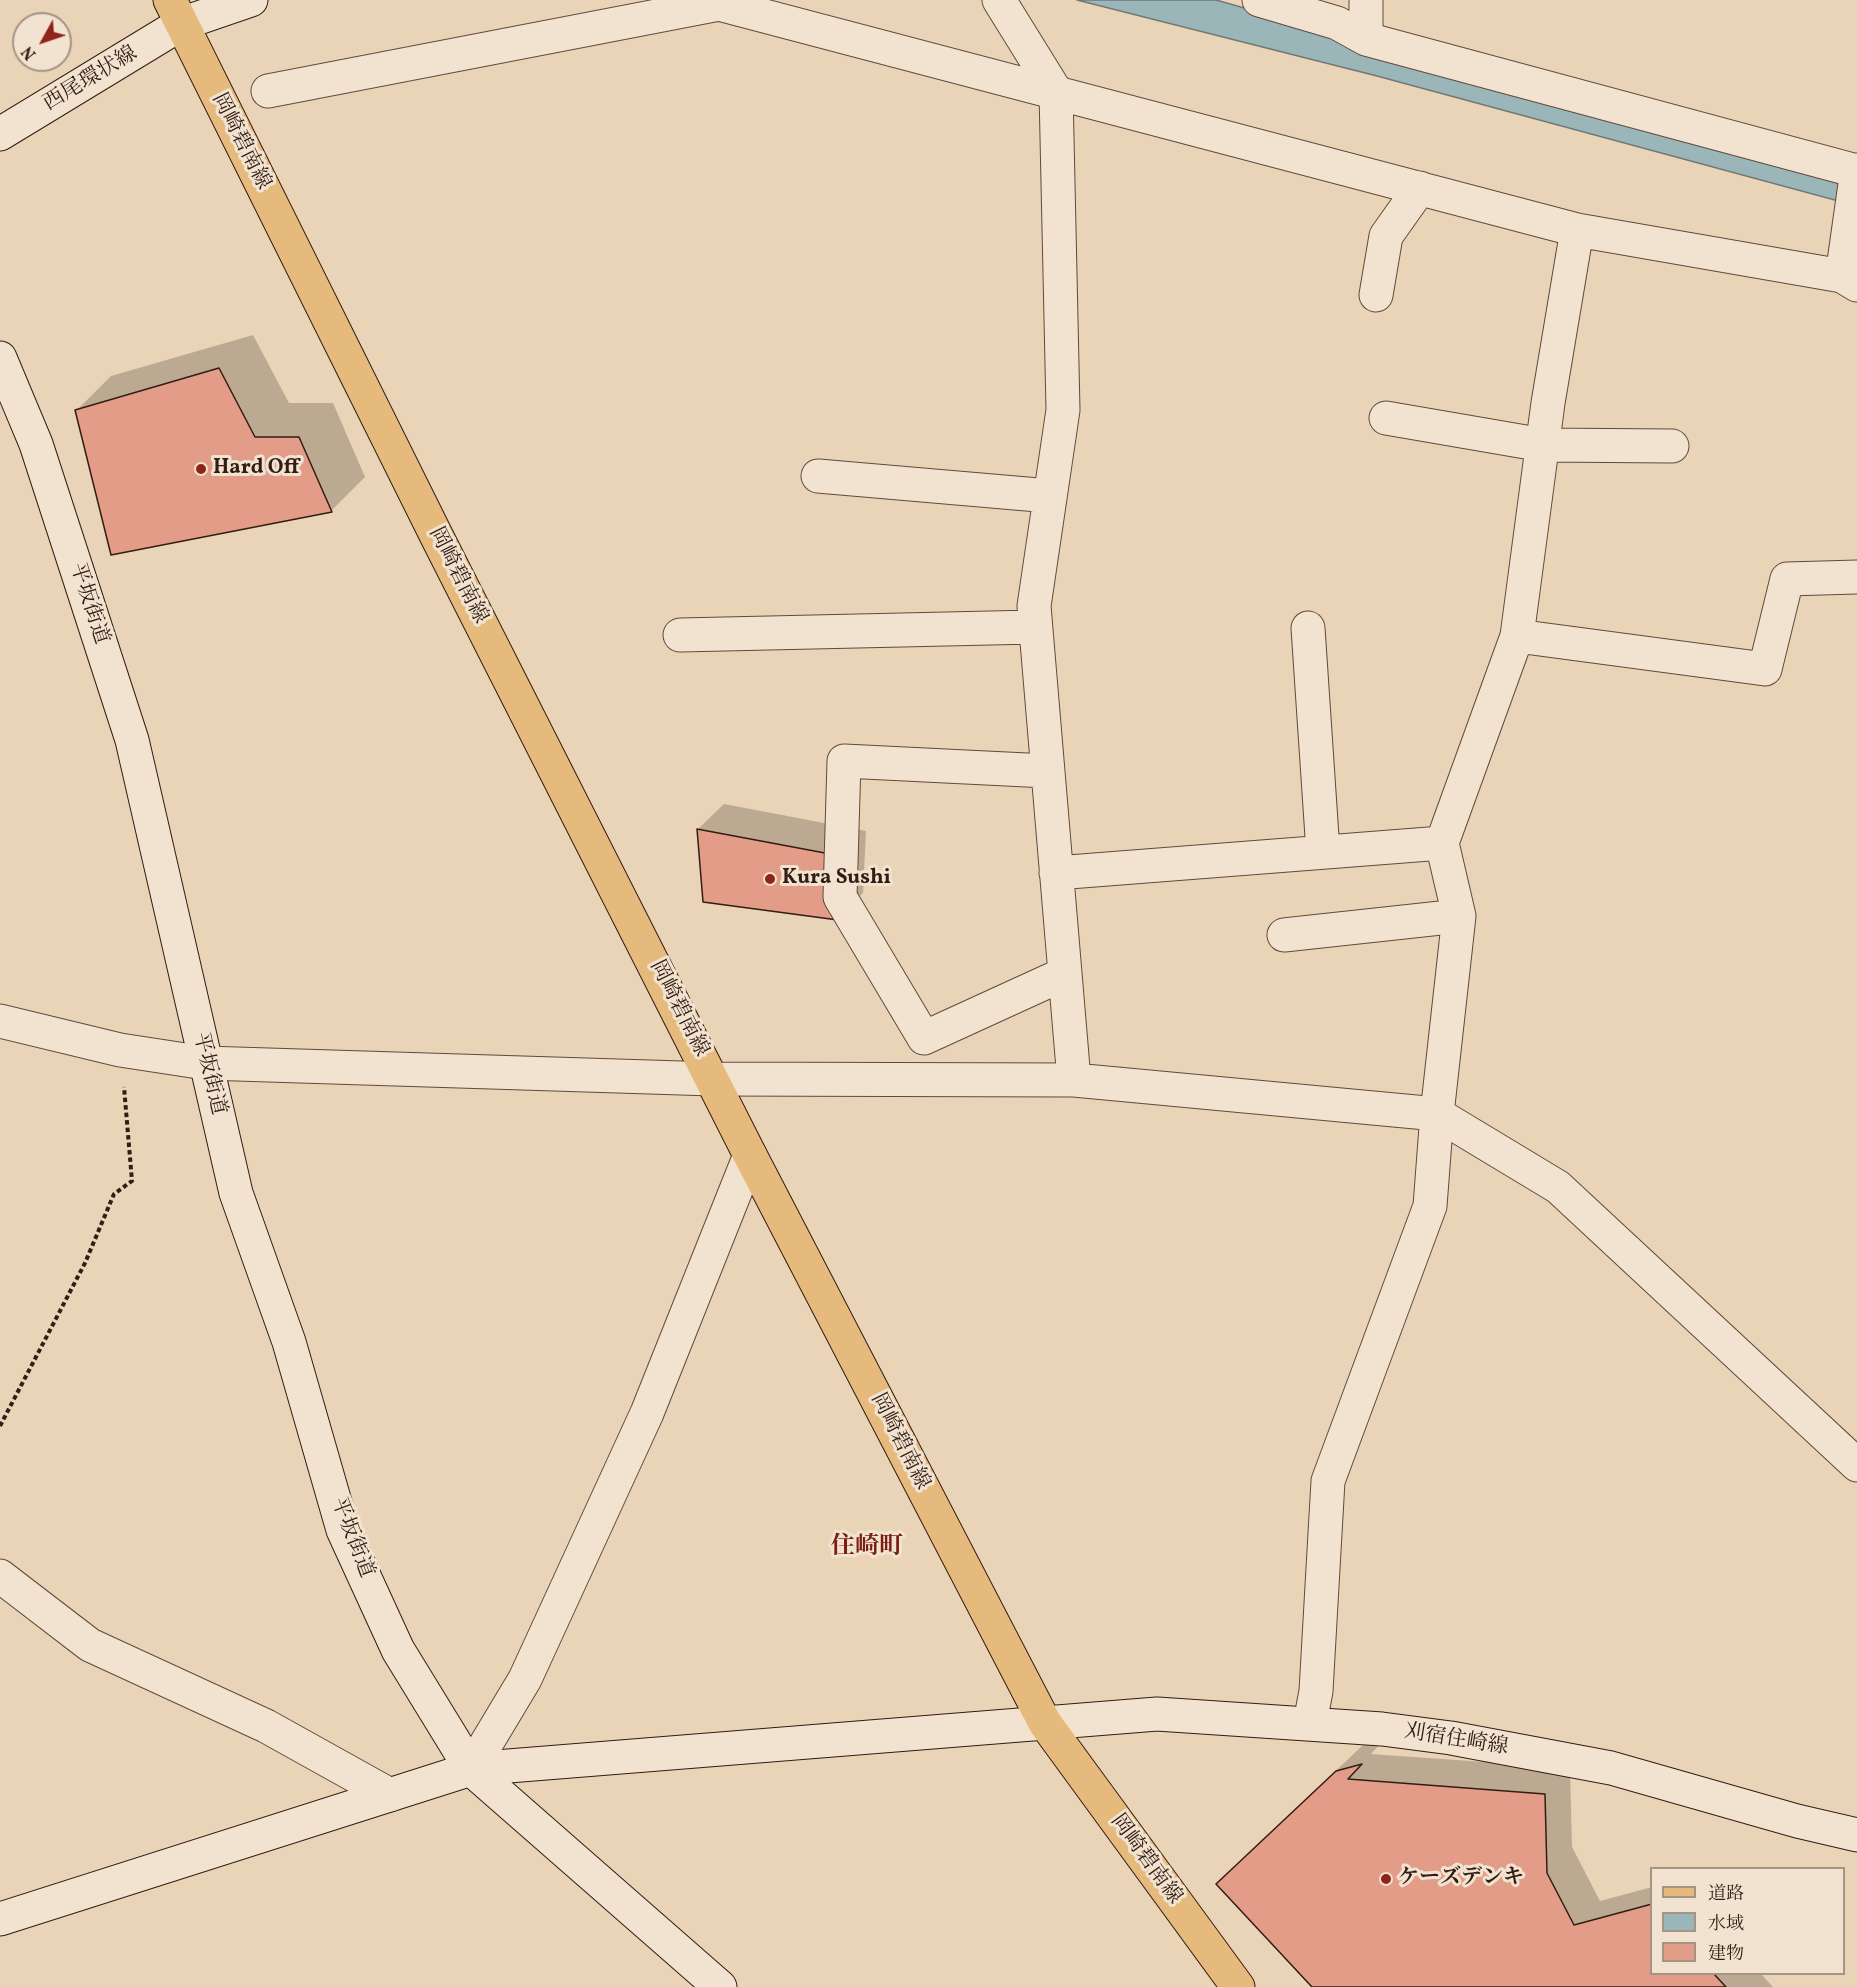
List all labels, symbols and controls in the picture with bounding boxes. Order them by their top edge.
north arrow [12,12,72,72]
text: N [18,41,42,64]
street label: 西尾環状線 [40,42,142,118]
street label: 岡崎碧南線 [205,90,275,194]
place label: Hard Off [213,456,299,482]
marker: Hard Off [194,462,208,476]
street label: 岡崎碧南線 [422,524,492,628]
street label: 平坂街道 [63,560,113,648]
place label: Kura Sushi [782,866,891,892]
marker: Kura Sushi [763,872,777,886]
street label: 岡崎碧南線 [643,957,713,1061]
street label: 平坂街道 [186,1030,230,1118]
street label: 岡崎碧南線 [864,1390,934,1494]
street label: 平坂街道 [324,1494,378,1582]
district label: 住崎町 [831,1535,903,1563]
street label: 刈宿住崎線 [1402,1720,1510,1762]
street label: 岡崎碧南線 [1104,1810,1186,1910]
place label: ケーズデンキ [1398,1866,1524,1892]
legend [1650,1867,1845,1975]
marker: ケーズデンキ [1379,1872,1393,1886]
text: 道路 [1708,1882,1744,1907]
text: 水域 [1708,1912,1744,1937]
text: 建物 [1708,1942,1744,1967]

